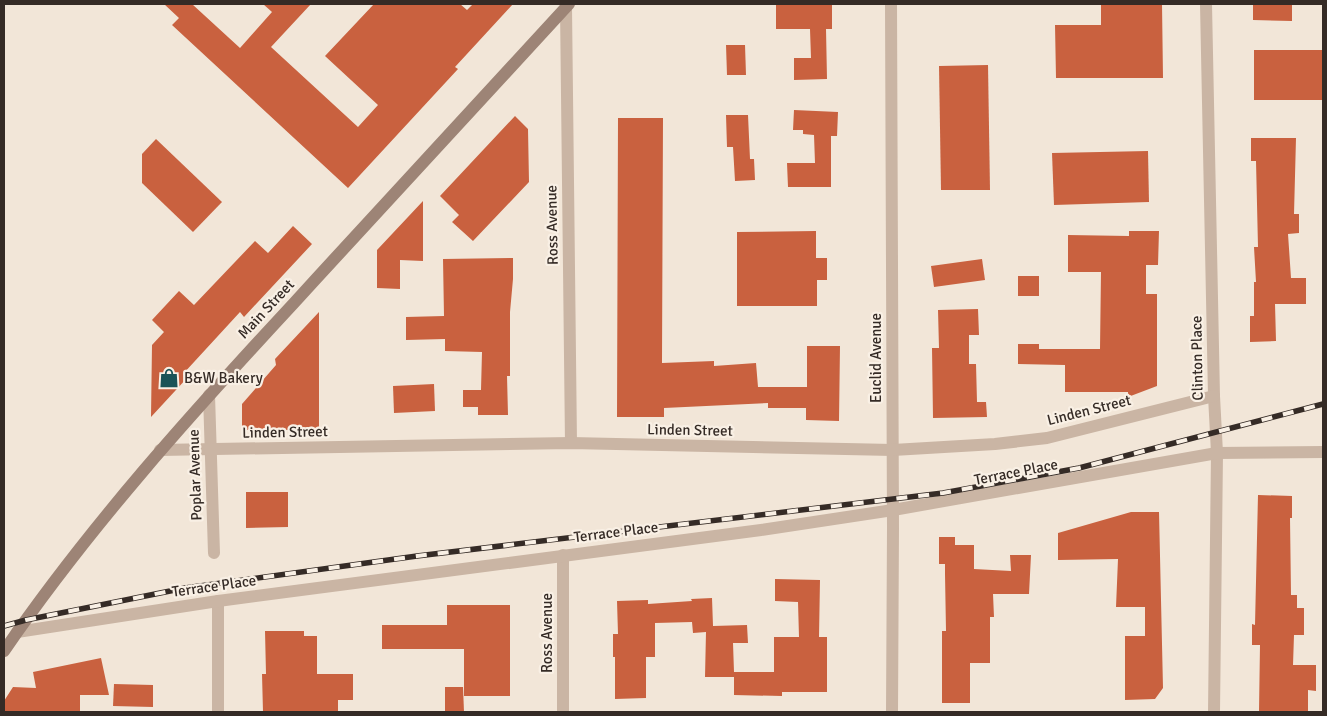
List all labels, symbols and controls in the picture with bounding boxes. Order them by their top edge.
street label: Ross Avenue [542,185,562,265]
street label: Main Street [234,276,298,342]
street label: Euclid Avenue [867,313,885,403]
street label: Clinton Place [1187,315,1207,401]
shop icon: B&W Bakery [158,367,180,389]
place label: B&W Bakery [184,369,263,387]
street label: Linden Street [1045,391,1133,429]
street label: Linden Street [647,420,733,440]
street label: Linden Street [242,422,328,442]
street label: Poplar Avenue [184,429,206,521]
street label: Terrace Place [973,455,1059,489]
street label: Terrace Place [573,518,659,546]
street label: Terrace Place [171,571,257,601]
street label: Ross Avenue [538,593,556,673]

